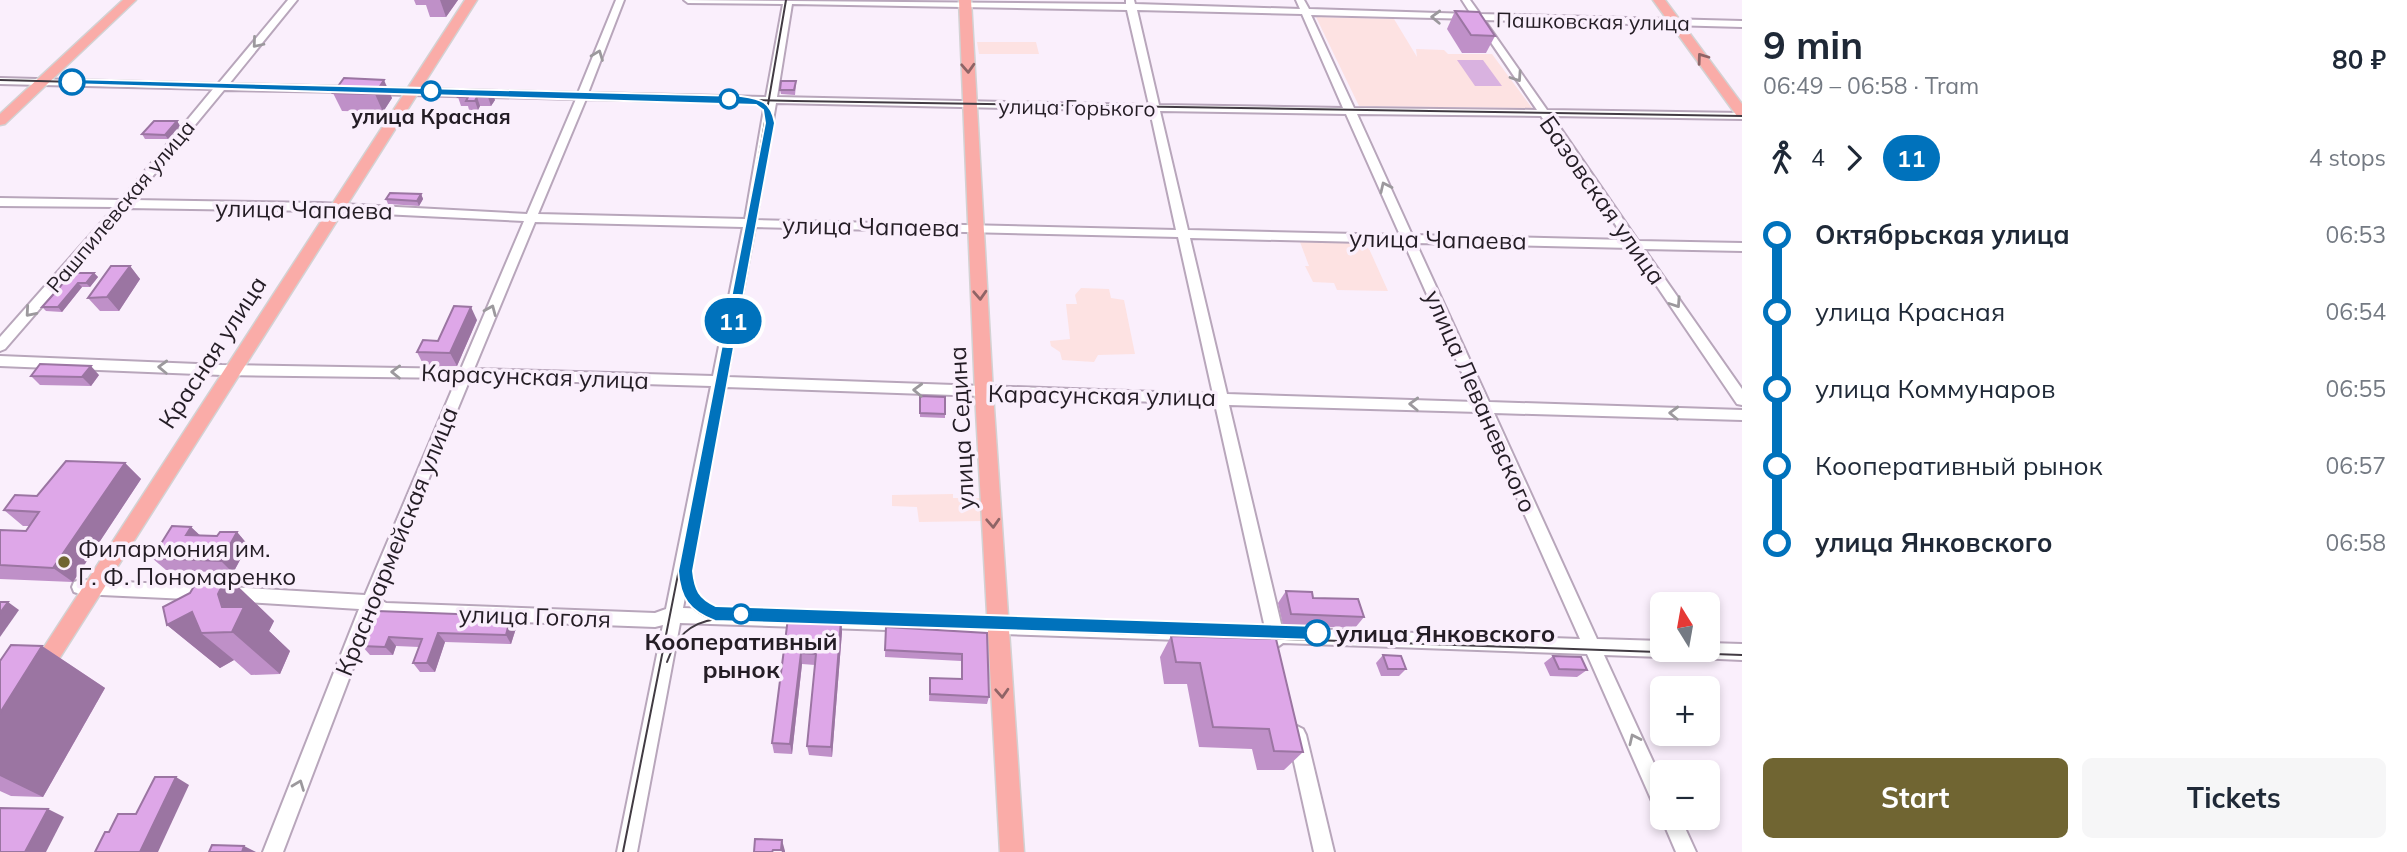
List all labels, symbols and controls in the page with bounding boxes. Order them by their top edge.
street label: Пашковская улица [1496,6,1690,36]
one-way arrow [1431,10,1442,25]
text: 9 min [1763,21,1863,69]
one-way arrow [253,35,265,48]
text: 80 ₽ [2332,43,2386,76]
one-way arrow [590,50,604,62]
one-way arrow [1698,53,1710,66]
one-way arrow [961,63,976,74]
unlabelled marker [59,69,85,95]
one-way arrow [1509,69,1521,82]
text: 06:49 – 06:58 · Tram [1763,71,1979,100]
marker: улица Красная [421,81,441,101]
unlabelled marker [719,89,739,109]
street label: улица Горького [998,93,1156,121]
place label: улица Красная [351,103,511,129]
street label: Базовская улица [1534,110,1672,290]
street label: Рашпилевская улица [40,115,200,297]
icon: walk [1763,139,1801,177]
icon: forward [1835,139,1873,177]
text: 4 [1811,143,1825,172]
text: 11 [1897,143,1926,173]
text: 4 stops [2309,143,2386,172]
one-way arrow [1379,182,1393,194]
street label: улица Чапаева [215,192,393,226]
street label: улица Чапаева [782,209,960,243]
text: Октябрьская улица [1815,218,2070,251]
text: 06:53 [2326,220,2386,249]
street label: улица Чапаева [1349,222,1527,256]
street label: Красная улица [152,270,272,434]
street label: улица Леваневского [1418,285,1544,517]
one-way arrow [972,290,987,301]
text: улица Красная [1815,295,2005,328]
one-way arrow [1668,296,1681,309]
text: 06:54 [2326,297,2386,326]
line badge: 11 [702,298,764,344]
one-way arrow [26,303,38,316]
one-way arrow [483,305,497,317]
text: 11 [719,306,747,336]
street label: улица Седина [942,346,980,510]
street label: Карасунская улица [420,357,650,395]
one-way arrow [157,360,168,375]
one-way arrow [390,364,401,380]
text: улица Коммунаров [1815,372,2056,405]
text: 06:55 [2326,374,2386,403]
street label: Карасунская улица [988,378,1216,412]
one-way arrow [912,382,923,397]
one-way arrow [1409,396,1419,412]
street label: Красноармейская улица [328,402,464,680]
one-way arrow [1668,405,1679,420]
text: Кооперативный рынок [1815,449,2103,482]
text: 06:57 [2326,451,2386,480]
one-way arrow [985,517,1000,528]
text: улица Янковского [1815,526,2053,559]
text: 06:58 [2326,528,2386,557]
place label: Филармония им. Г. Ф. Пономаренко [78,533,296,591]
marker: Филармония им. Г. Ф. Пономаренко [56,554,72,570]
north arrow [1650,592,1720,662]
map controls [1650,592,1720,830]
street label: улица Гоголя [458,598,612,634]
marker: Кооперативный рынок [731,604,751,624]
place label: улица Янковского [1336,618,1555,648]
marker: улица Янковского [1304,620,1330,646]
place label: Кооперативный рынок [645,626,837,684]
button: + [1650,676,1720,746]
one-way arrow [995,688,1010,699]
one-way arrow [1628,734,1642,746]
button: Start [1763,758,2068,838]
button: Tickets [2082,758,2386,838]
button: − [1650,760,1720,830]
one-way arrow [290,780,304,792]

